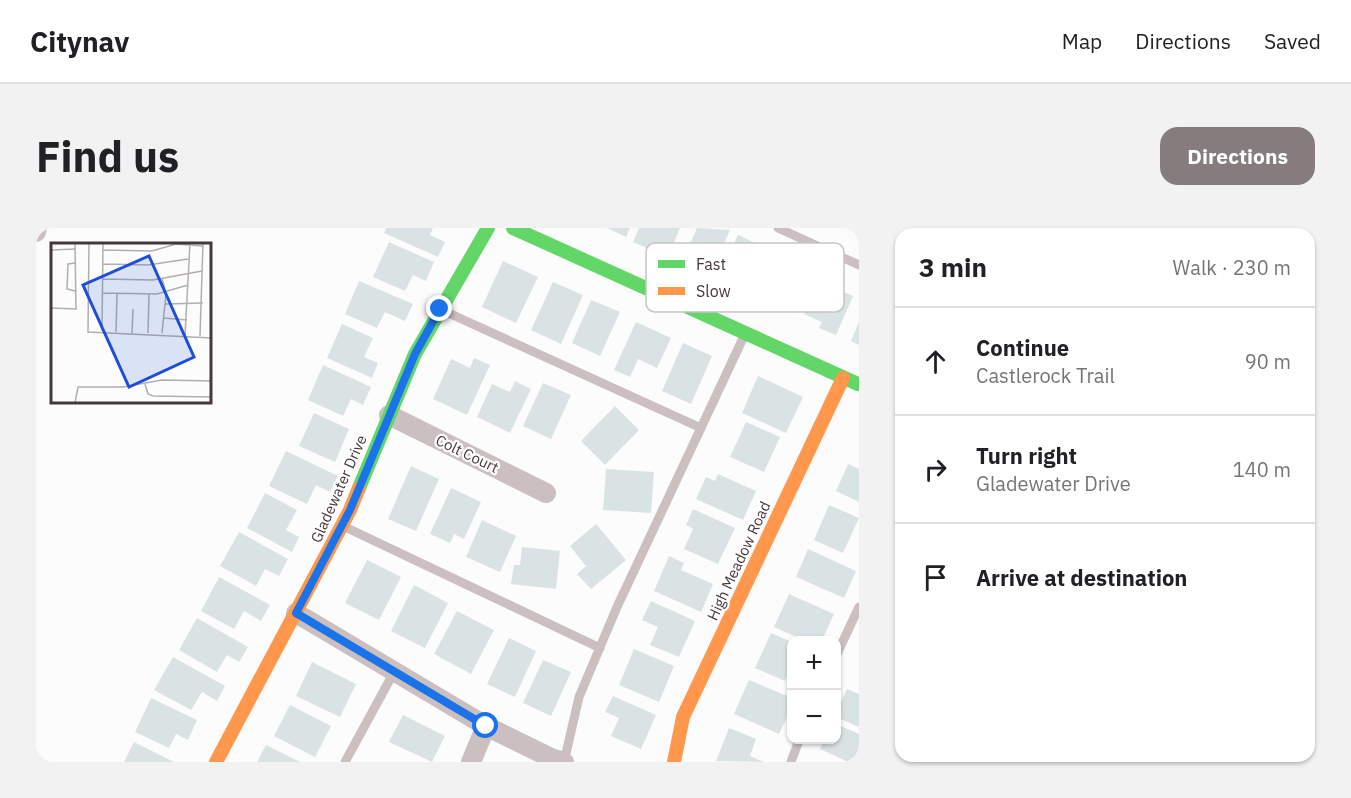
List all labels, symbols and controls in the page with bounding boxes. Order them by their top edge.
text: Citynav [30,23,129,60]
text: Map [1062,27,1102,55]
text: Directions [1135,27,1231,55]
text: Saved [1264,27,1321,55]
button: Directions [1160,127,1315,185]
text: Find us [36,129,179,184]
inset map [51,243,212,404]
legend [646,243,844,312]
text: 3 min [919,250,987,284]
text: Fast [696,254,726,274]
text: Walk · 230 m [1173,254,1291,281]
text: Slow [696,281,731,301]
route end [426,295,452,321]
text: Continue [976,333,1069,362]
icon: ahead [919,345,952,378]
text: 90 m [1245,348,1291,375]
text: Castlerock Trail [976,362,1115,389]
street label: Colt Court [433,430,502,477]
street label: Gladewater Drive [306,432,371,546]
text: Turn right [976,441,1077,470]
icon: right [919,453,952,486]
text: 140 m [1233,456,1291,483]
text: Gladewater Drive [976,470,1131,497]
street label: High Meadow Road [703,498,774,623]
icon: arrive [919,561,952,594]
text: Arrive at destination [976,563,1187,592]
map controls [787,636,841,744]
button: + [787,636,841,690]
button: − [787,690,841,744]
route start [472,712,498,738]

